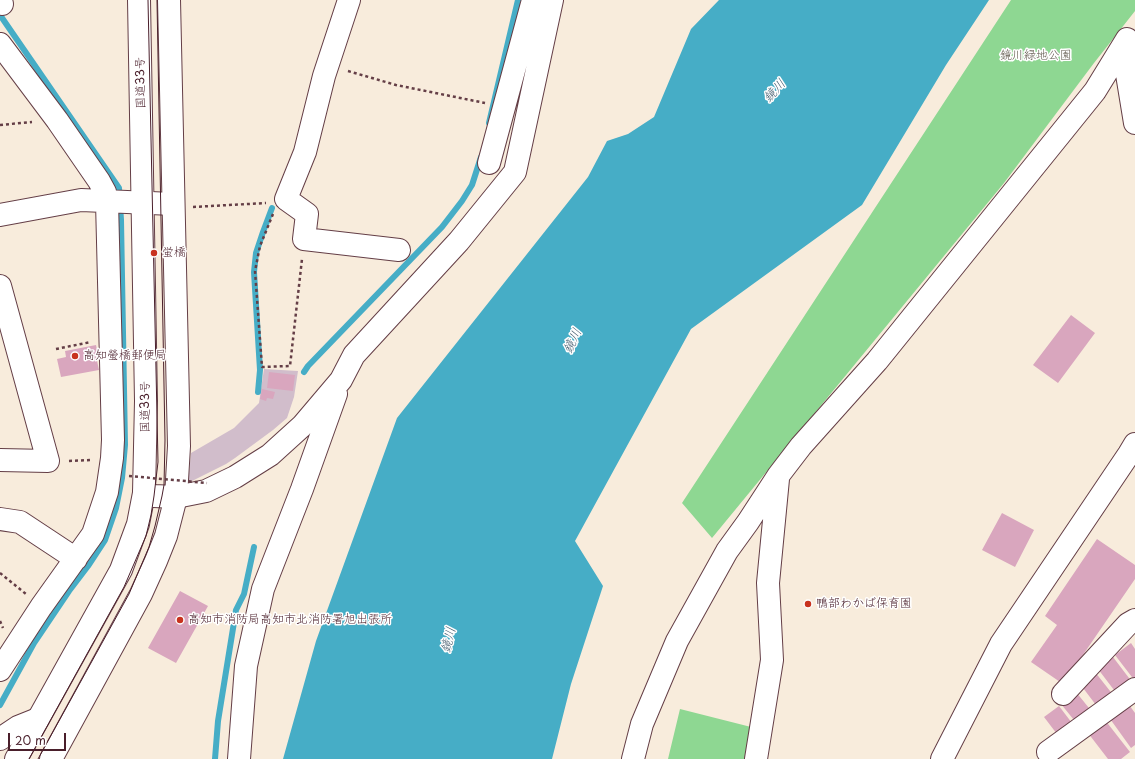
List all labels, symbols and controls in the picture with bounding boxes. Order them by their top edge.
park label: 鏡川緑地公園 [1000,49,1072,63]
street label: 国道33号 [133,57,149,109]
water label: 鏡川 [760,76,790,106]
place label: 蛍橋 [162,246,186,260]
marker: 蛍橋 [149,248,159,258]
water label: 鏡川 [560,326,586,356]
place label: 高知螢橋郵便局 [83,349,167,363]
marker: 高知螢橋郵便局 [70,351,80,361]
street label: 国道33号 [139,381,153,433]
place label: 鴨部わかば保育園 [816,597,912,611]
marker: 鴨部わかば保育園 [803,599,813,609]
place label: 高知市消防局高知市北消防署旭出張所 [188,613,392,627]
marker: 高知市消防局高知市北消防署旭出張所 [175,615,185,625]
water label: 鏡川 [438,626,460,654]
scale bar [10,725,68,751]
text: 20 m [15,731,46,749]

